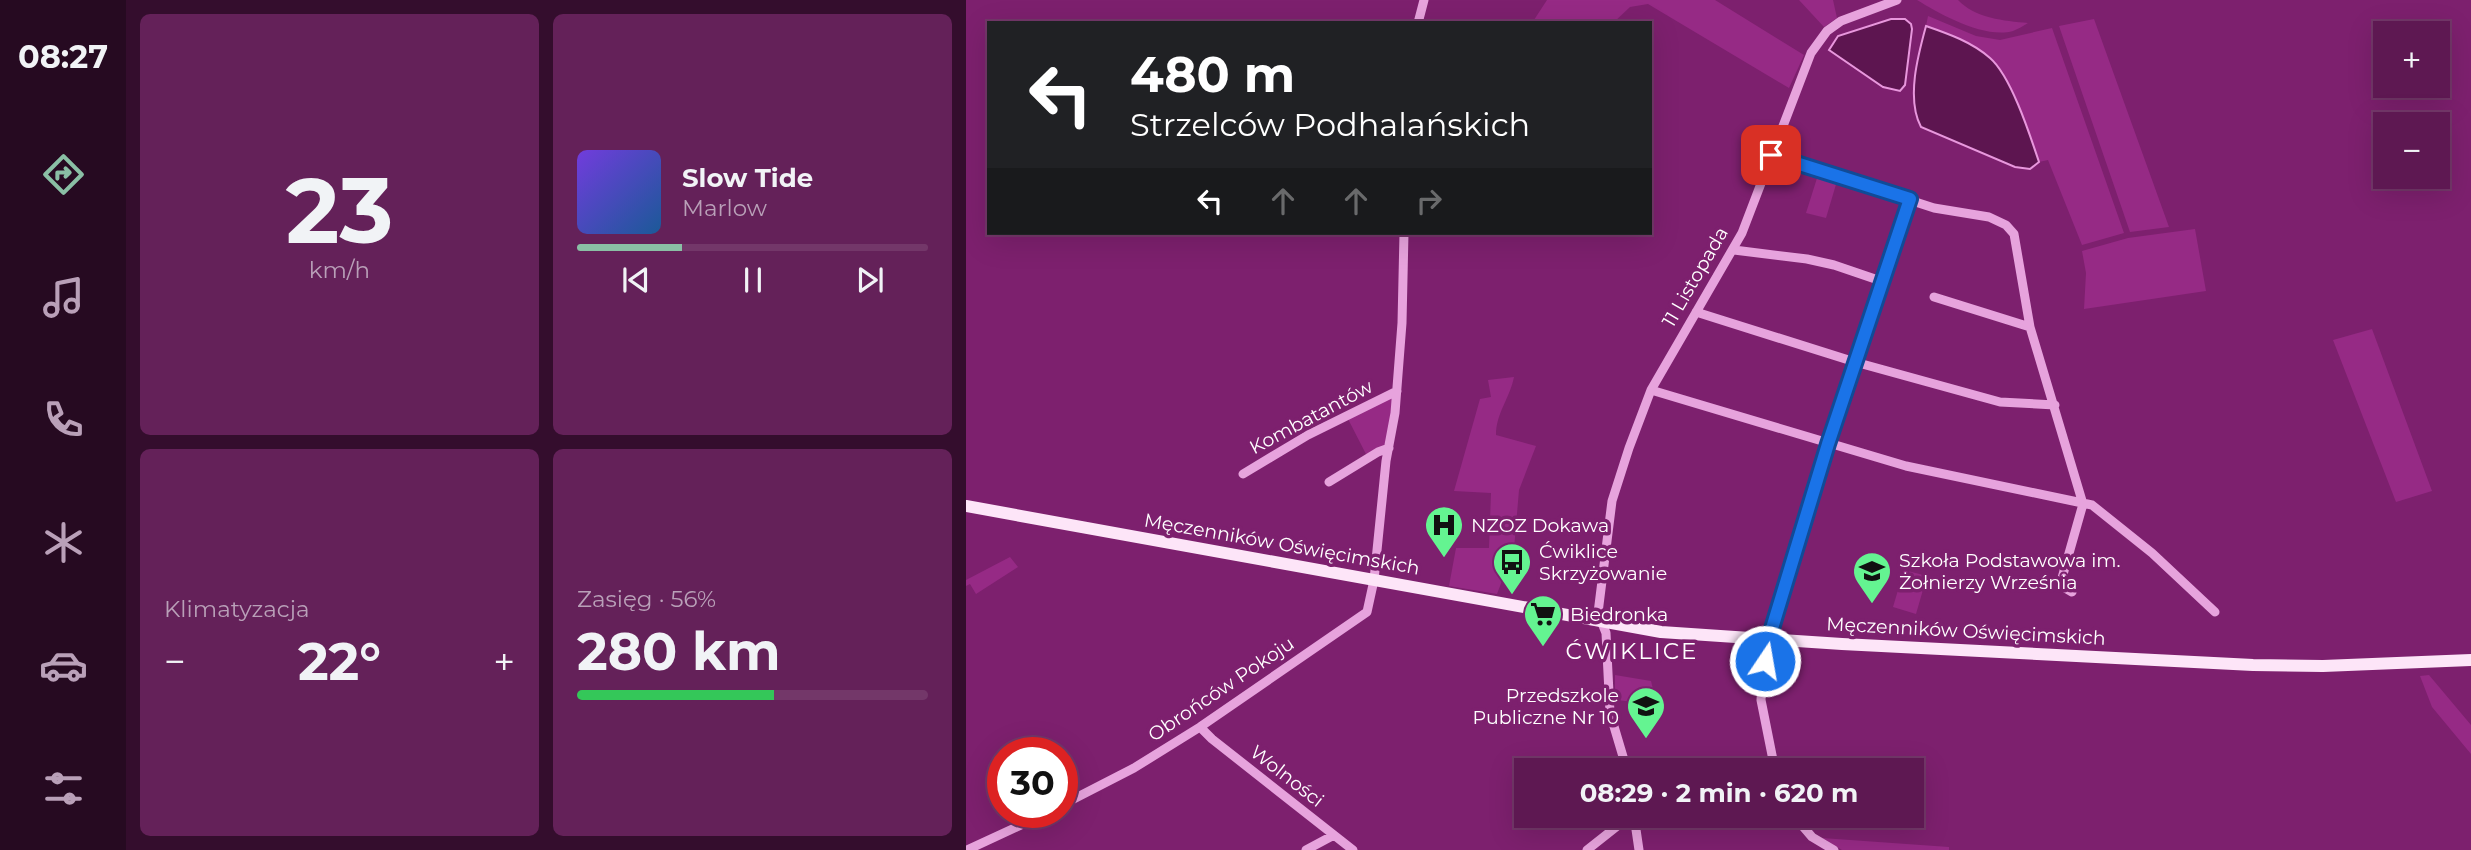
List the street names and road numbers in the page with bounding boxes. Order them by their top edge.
street label: 11 Listopada [1657,223,1733,331]
street label: Kombatantów [1245,375,1377,459]
street label: Męczenników Oświęcimskich [1142,508,1422,580]
street label: Męczenników Oświęcimskich [1826,612,2106,650]
street label: Obrońców Pokoju [1144,632,1298,746]
street label: Wolności [1246,740,1328,812]

